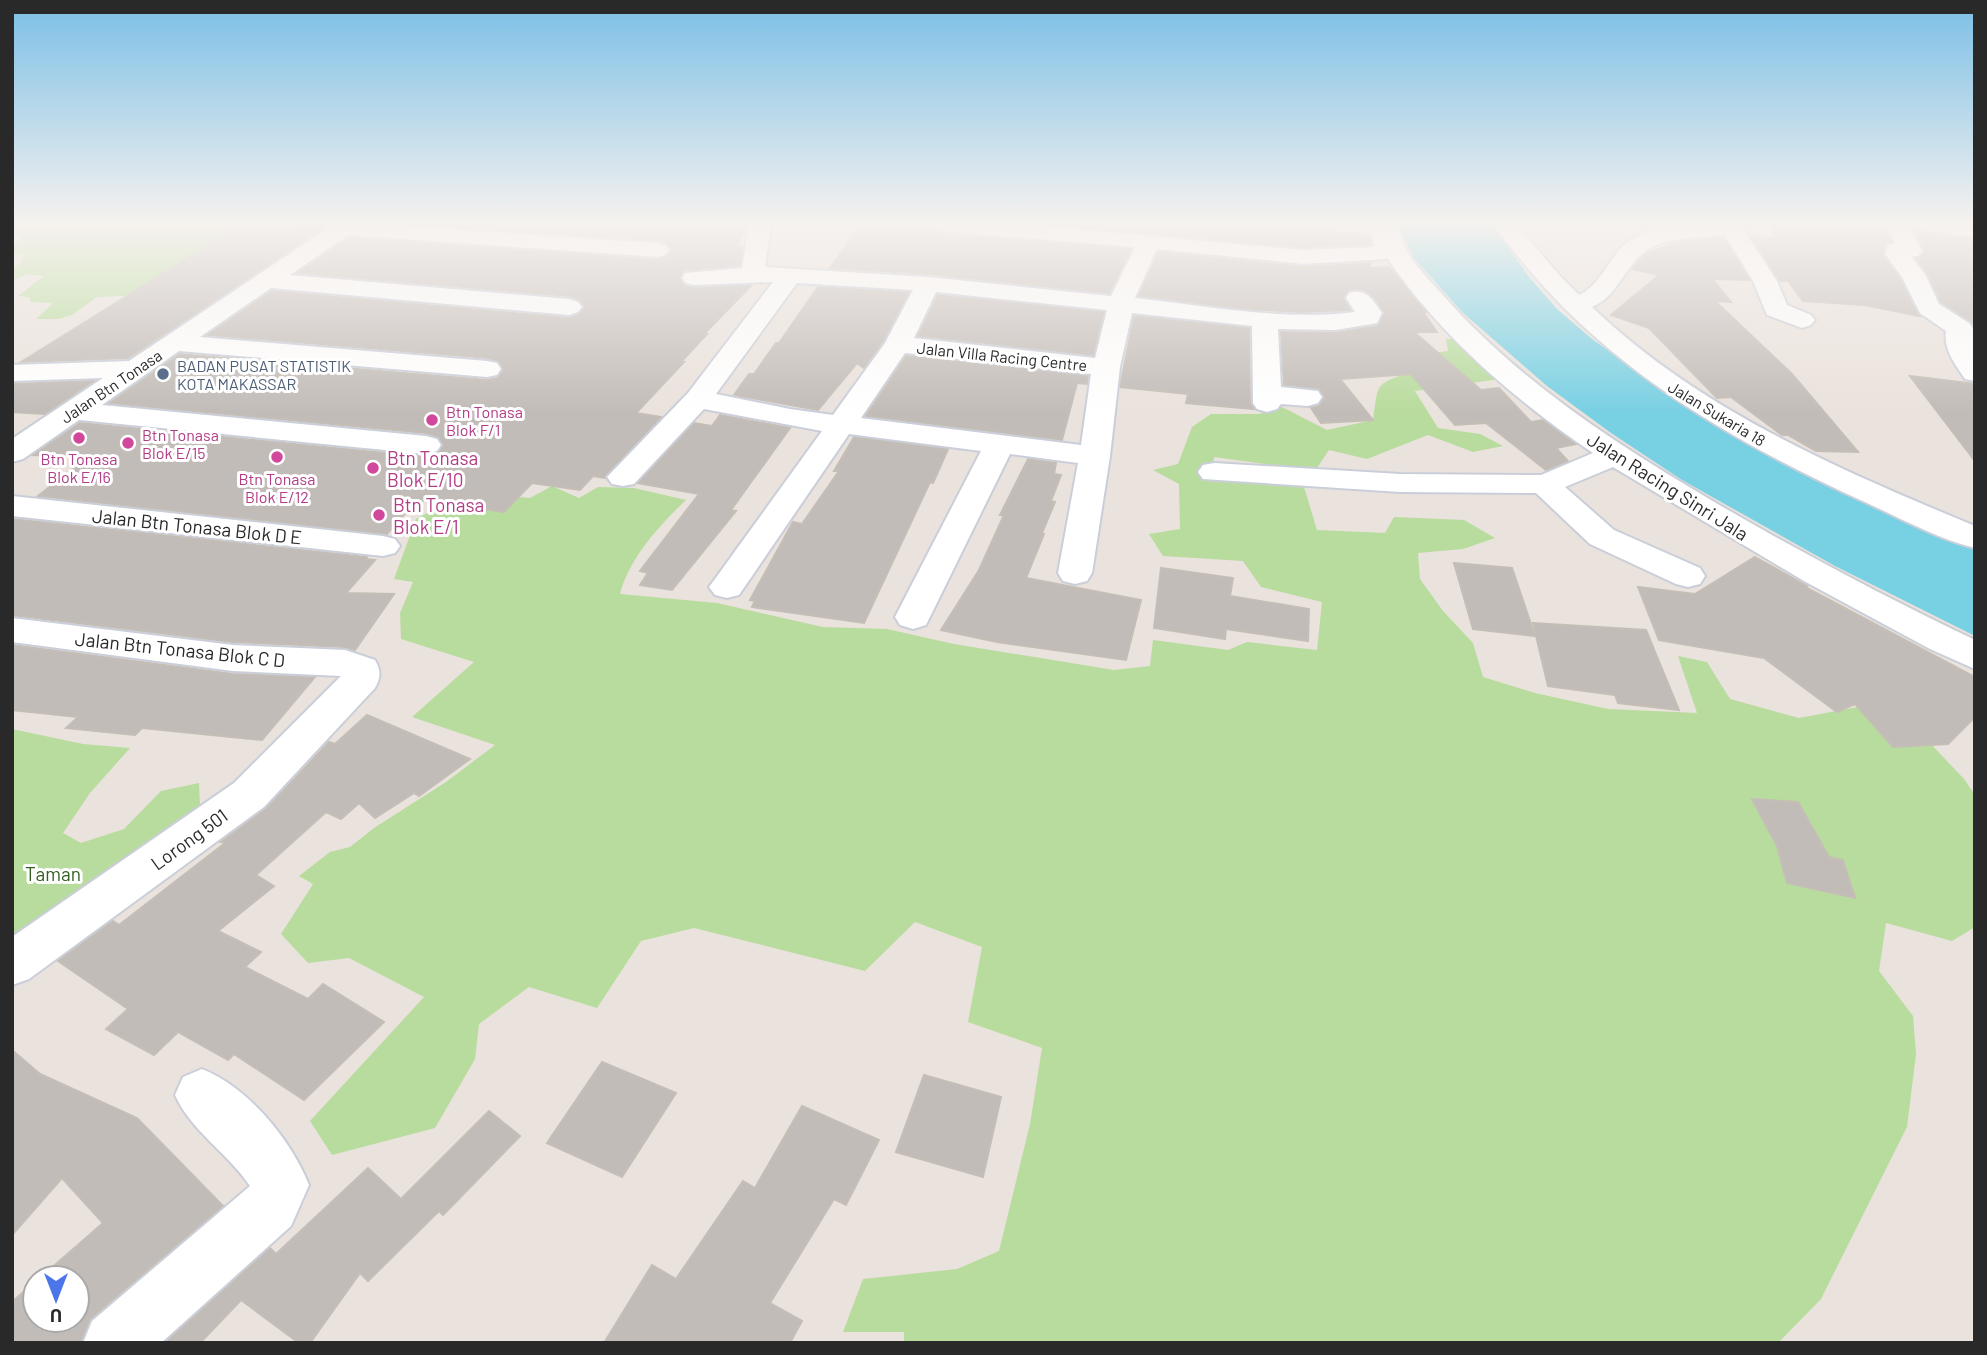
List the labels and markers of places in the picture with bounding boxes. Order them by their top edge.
place label: BADAN PUSAT STATISTIK KOTA MAKASSAR [177,356,351,393]
marker: BADAN PUSAT STATISTIK KOTA MAKASSAR [155,366,171,382]
place label: Btn Tonasa Blok F/1 [446,402,523,439]
marker: Btn Tonasa Blok F/1 [424,412,440,428]
place label: Btn Tonasa Blok E/15 [142,425,219,462]
marker: Btn Tonasa Blok E/16 [71,430,87,446]
marker: Btn Tonasa Blok E/15 [120,435,136,451]
place label: Btn Tonasa Blok E/10 [387,446,478,491]
place label: Btn Tonasa Blok E/16 [41,449,117,486]
marker: Btn Tonasa Blok E/12 [269,449,285,465]
marker: Btn Tonasa Blok E/10 [365,460,381,476]
place label: Btn Tonasa Blok E/12 [239,469,315,506]
place label: Btn Tonasa Blok E/1 [393,493,484,538]
marker: Btn Tonasa Blok E/1 [371,507,387,523]

